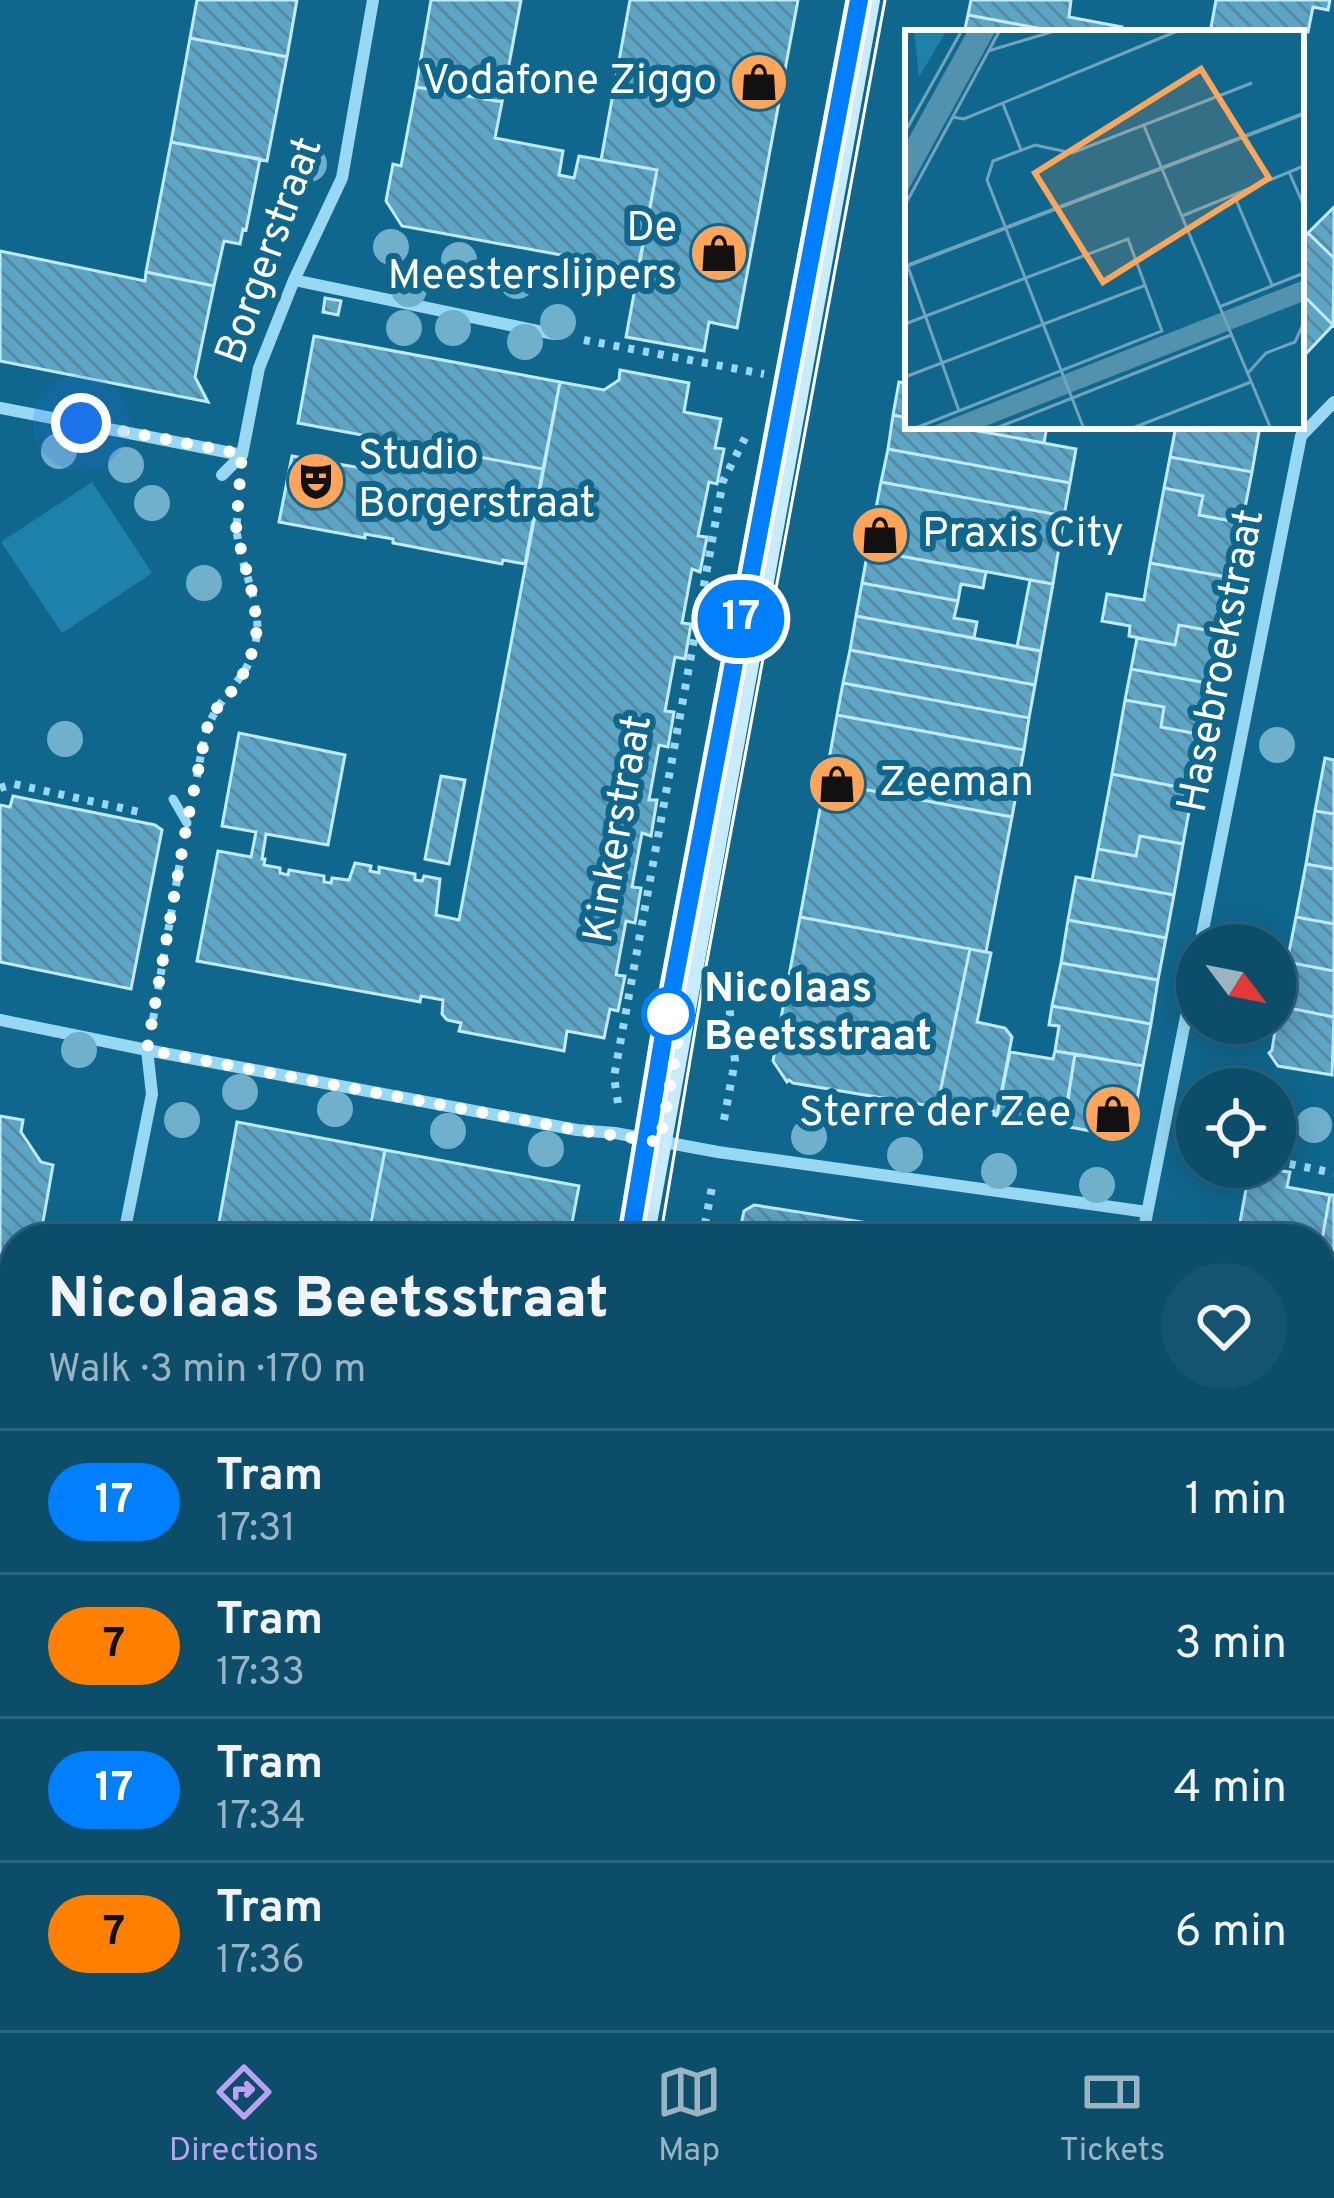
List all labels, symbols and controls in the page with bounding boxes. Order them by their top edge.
inset map [905,30,1304,429]
shop icon: Vodafone Ziggo [728,51,790,113]
place label: Vodafone Ziggo [423,56,717,109]
street label: Borgerstraat [205,130,337,372]
place label: De Meesterslijpers [388,203,677,304]
shop icon: De Meesterslijpers [688,222,750,284]
your location [51,393,111,453]
place label: Studio Borgerstraat [358,431,595,532]
theatre icon: Studio Borgerstraat [285,450,347,512]
shop icon: Praxis City [849,504,911,566]
street label: Hasebroekstraat [1168,505,1278,817]
place label: Praxis City [922,509,1124,562]
line badge: 17 [687,580,795,658]
text: 17 [721,592,761,645]
street label: Kinkerstraat [574,711,666,947]
shop icon: Zeeman [806,753,868,815]
place label: Zeeman [879,758,1034,811]
north arrow [1176,924,1296,1044]
map controls [1176,924,1296,1188]
place label: Nicolaas Beetsstraat [704,964,932,1065]
marker: Nicolaas Beetsstraat [643,989,693,1039]
button: locate [1176,1068,1296,1188]
shop icon: Sterre der Zee [1082,1083,1144,1145]
place label: Sterre der Zee [799,1088,1071,1141]
button: heart [1161,1263,1287,1389]
text: Nicolaas Beetsstraat [48,1266,609,1338]
text: Walk · 3 min · 170 m [48,1347,366,1396]
text: Tram [216,1449,323,1506]
text: 1 min [1185,1473,1287,1530]
text: 17 [94,1475,134,1528]
text: 17:31 [216,1506,296,1555]
text: Tram [216,1593,323,1650]
text: 3 min [1174,1617,1287,1674]
text: 7 [103,1619,125,1672]
text: 17:33 [216,1650,305,1699]
text: Tram [216,1737,323,1794]
text: 4 min [1174,1761,1287,1818]
text: 17 [94,1763,134,1816]
text: 17:34 [216,1794,306,1843]
text: Tram [216,1881,323,1938]
text: 6 min [1175,1905,1287,1962]
text: 7 [103,1907,125,1960]
text: 17:36 [216,1938,305,1987]
tab: Directions [169,2059,319,2173]
tab: Map [656,2059,722,2173]
tab: Tickets [1060,2059,1165,2173]

